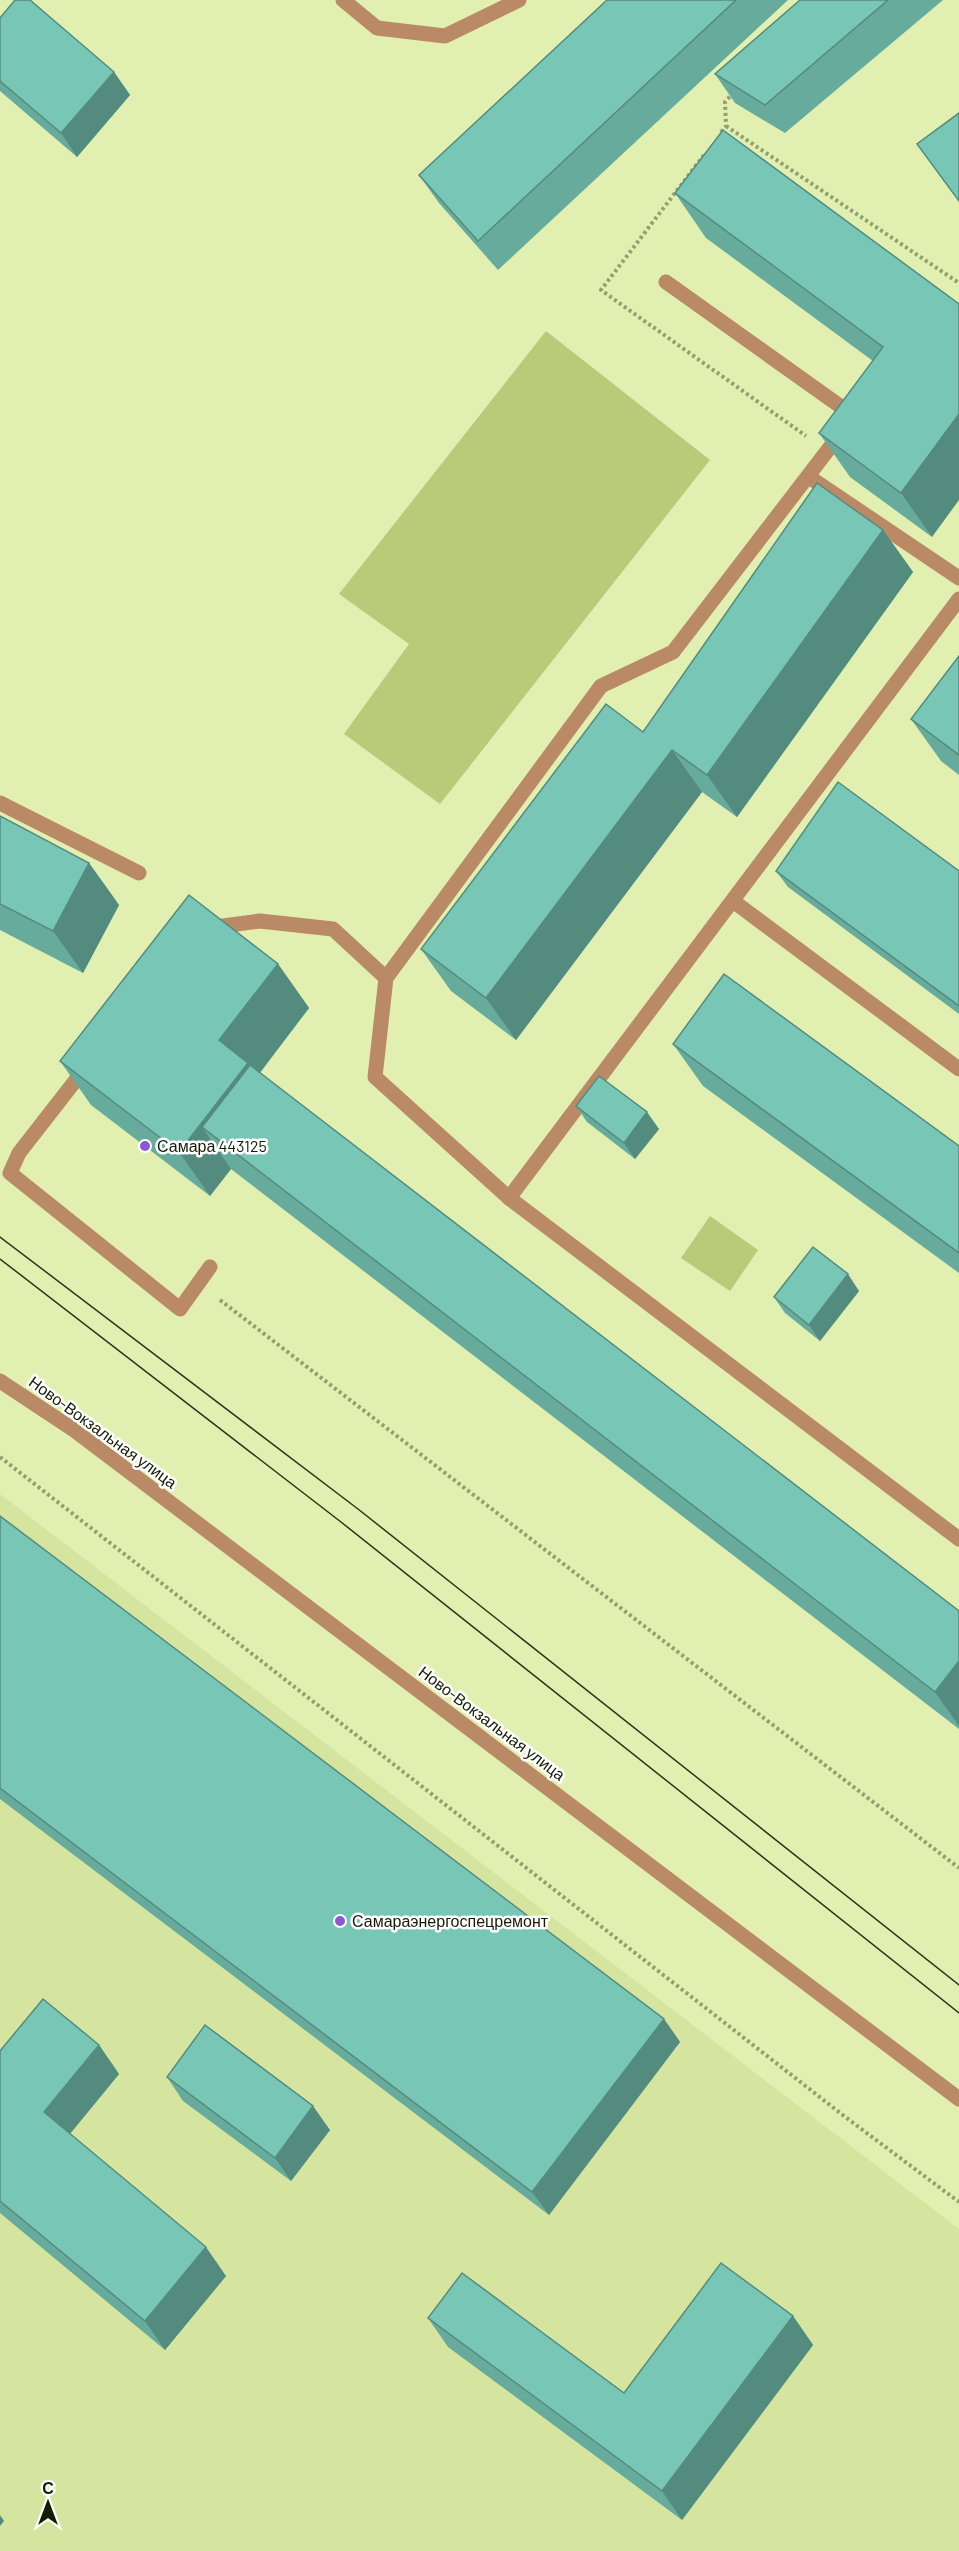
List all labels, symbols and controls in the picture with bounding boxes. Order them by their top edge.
place label: Самара 443125 [157,1136,267,1155]
marker: Самара 443125 [138,1139,152,1153]
street label: Ново-Вокзальная улица [26,1372,181,1492]
street label: Ново-Вокзальная улица [415,1661,569,1784]
place label: Самараэнергоспецремонт [352,1911,549,1930]
marker: Самараэнергоспецремонт [333,1914,347,1928]
north arrow [18,2473,78,2533]
text: С [42,2478,54,2497]

